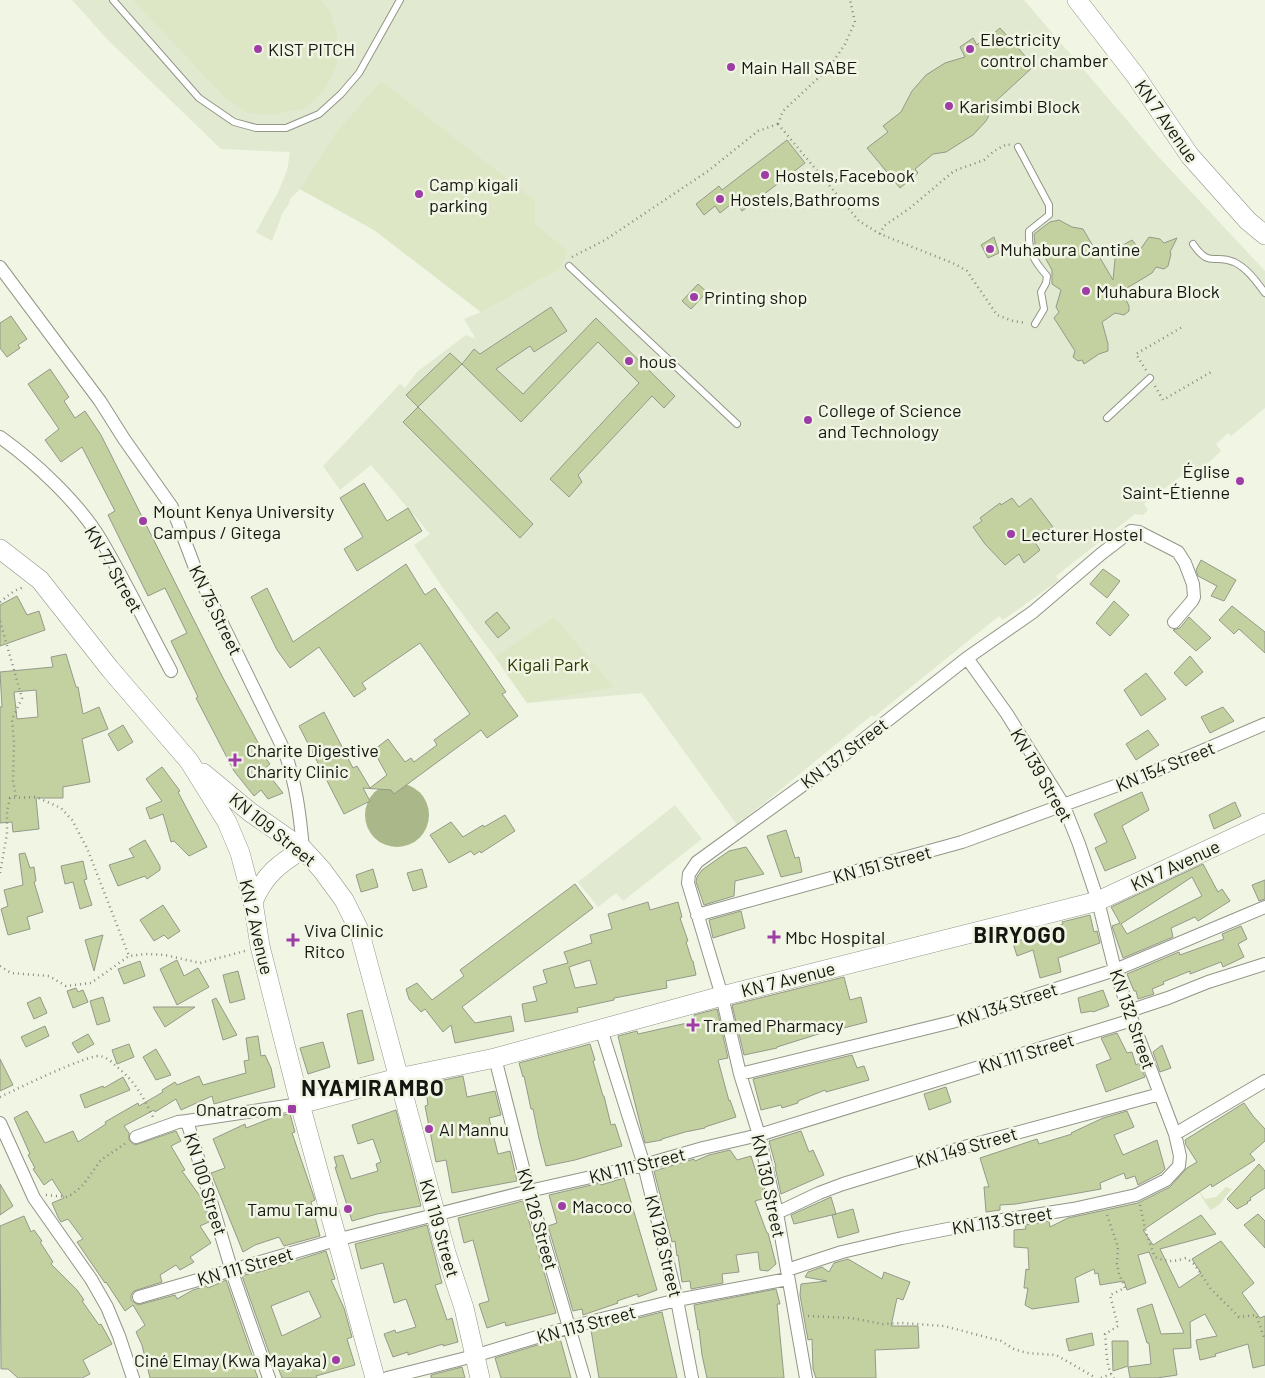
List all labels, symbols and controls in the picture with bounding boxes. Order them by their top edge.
place label: Electricity control chamber [980,28,1109,71]
place label: KIST PITCH [268,38,355,60]
marker: KIST PITCH [252,43,264,55]
marker: Electricity control chamber [964,43,976,55]
place label: Main Hall SABE [741,56,857,78]
marker: Main Hall SABE [725,61,737,73]
street label: KN 7 Avenue [1130,75,1204,167]
place label: Karisimbi Block [959,95,1080,117]
marker: Karisimbi Block [943,100,955,112]
place label: Hostels,Facebook [775,164,915,186]
marker: Hostels,Facebook [759,169,771,181]
place label: Camp kigali parking [429,173,519,216]
marker: Camp kigali parking [413,188,425,200]
place label: Hostels,Bathrooms [730,188,880,210]
marker: Hostels,Bathrooms [714,193,726,205]
place label: Muhabura Cantine [1000,238,1140,260]
marker: Muhabura Cantine [984,243,996,255]
place label: Muhabura Block [1096,280,1220,302]
marker: Muhabura Block [1080,285,1092,297]
place label: Printing shop [704,286,808,308]
marker: Printing shop [688,291,700,303]
place label: hous [639,350,677,372]
marker: hous [623,355,635,367]
place label: College of Science and Technology [818,399,962,442]
marker: College of Science and Technology [802,414,814,426]
place label: Église Saint-Étienne [1122,460,1230,503]
marker: Église Saint-Étienne [1234,475,1246,487]
place label: Mount Kenya University Campus / Gitega [153,500,334,543]
marker: Mount Kenya University Campus / Gitega [137,515,149,527]
street label: KN 77 Street [80,522,148,616]
place label: Lecturer Hostel [1021,523,1143,545]
marker: Lecturer Hostel [1005,528,1017,540]
street label: KN 75 Street [185,561,247,659]
park label: Kigali Park [507,653,589,675]
street label: KN 137 Street [796,713,892,793]
street label: KN 139 Street [1006,724,1078,826]
street label: KN 154 Street [1112,736,1218,796]
place label: Charite Digestive Charity Clinic [246,739,379,782]
marker: Charite Digestive Charity Clinic [228,753,242,767]
street label: KN 109 Street [225,787,321,871]
street label: KN 7 Avenue [1127,835,1223,895]
street label: KN 151 Street [830,840,934,888]
street label: KN 2 Avenue [235,877,279,977]
place label: Viva Clinic Ritco [304,919,384,962]
district label: BIRYOGO [974,921,1066,947]
place label: Mbc Hospital [785,926,885,948]
marker: Mbc Hospital [767,930,781,944]
marker: Viva Clinic Ritco [286,933,300,947]
street label: KN 7 Avenue [739,957,837,1001]
street label: KN 132 Street [1106,966,1160,1072]
street label: KN 134 Street [954,977,1060,1031]
place label: Tramed Pharmacy [703,1014,844,1036]
marker: Tramed Pharmacy [687,1019,699,1031]
street label: KN 111 Street [976,1028,1076,1078]
district label: NYAMIRAMBO [301,1074,445,1100]
place label: Onatracom [196,1098,282,1120]
marker: Onatracom [286,1103,298,1115]
place label: Al Mannu [439,1118,509,1140]
street label: KN 149 Street [912,1122,1020,1172]
marker: Al Mannu [423,1123,435,1135]
street label: KN 100 Street [180,1130,232,1238]
street label: KN 130 Street [747,1132,791,1240]
street label: KN 111 Street [587,1142,687,1188]
street label: KN 126 Street [513,1166,563,1272]
street label: KN 119 Street [415,1176,465,1280]
street label: KN 128 Street [641,1192,687,1300]
place label: Macoco [572,1195,632,1217]
place label: Tamu Tamu [247,1198,338,1220]
marker: Macoco [556,1200,568,1212]
street label: KN 113 Street [950,1201,1054,1239]
marker: Tamu Tamu [342,1203,354,1215]
street label: KN 111 Street [195,1242,295,1290]
street label: KN 113 Street [534,1300,638,1348]
place label: Ciné Elmay (Kwa Mayaka) [134,1349,326,1371]
marker: Ciné Elmay (Kwa Mayaka) [330,1354,342,1366]

